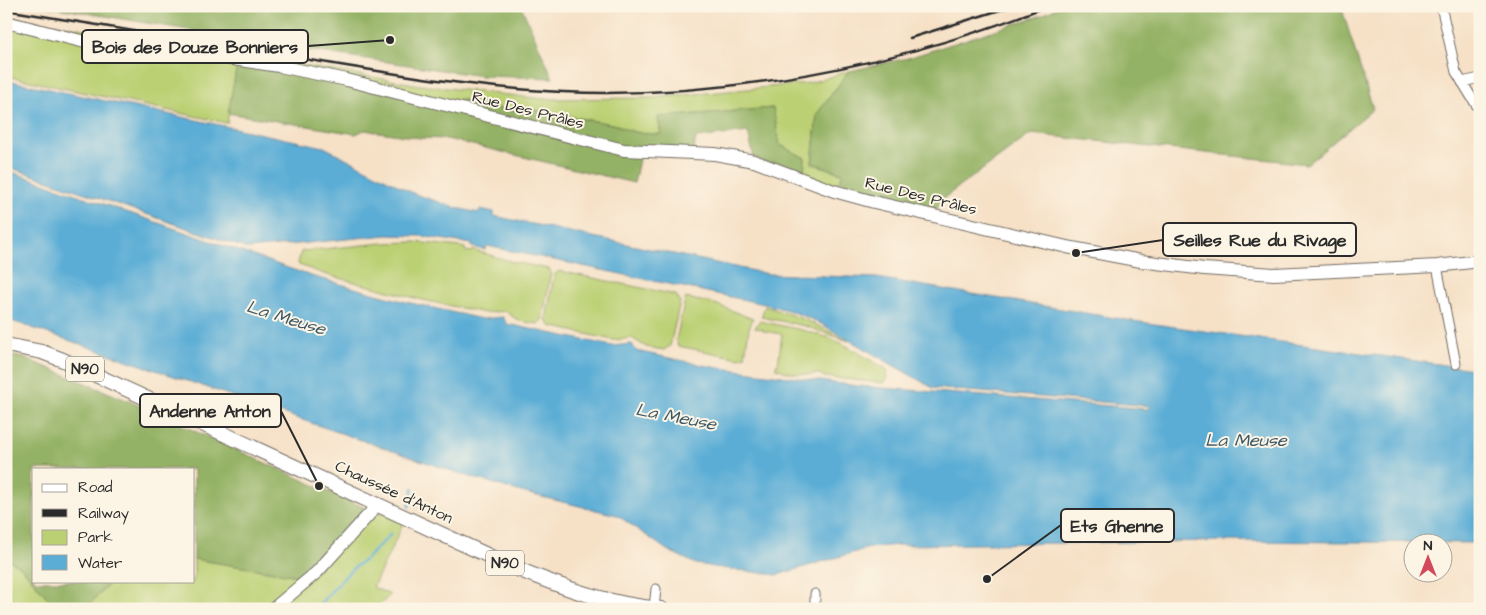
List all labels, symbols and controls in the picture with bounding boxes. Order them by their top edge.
callout: Bois des Douze Bonniers [82,30,308,63]
text: Bois des Douze Bonniers [92,35,298,60]
street label: Rue Des Prâles [470,85,586,135]
street label: Rue Des Prâles [863,171,979,221]
callout: Seilles Rue du Rivage [1163,223,1356,256]
text: Seilles Rue du Rivage [1172,228,1347,254]
water label: La Meuse [243,294,330,342]
road number: N90 [66,356,104,382]
callout: Andenne Anton [140,394,281,427]
water label: La Meuse [634,397,720,437]
text: Andenne Anton [149,399,271,424]
water label: La Meuse [1205,428,1288,453]
street label: Chaussée d'Anton [331,455,457,529]
legend [32,468,195,582]
text: Road [78,477,113,498]
text: Railway [78,503,129,525]
callout: Ets Ghenne [1061,509,1174,542]
text: Ets Ghenne [1070,514,1164,539]
text: Park [78,527,113,548]
north arrow [1404,532,1454,582]
text: N [1424,536,1433,556]
road number: N90 [486,550,524,576]
text: Water [78,553,122,574]

